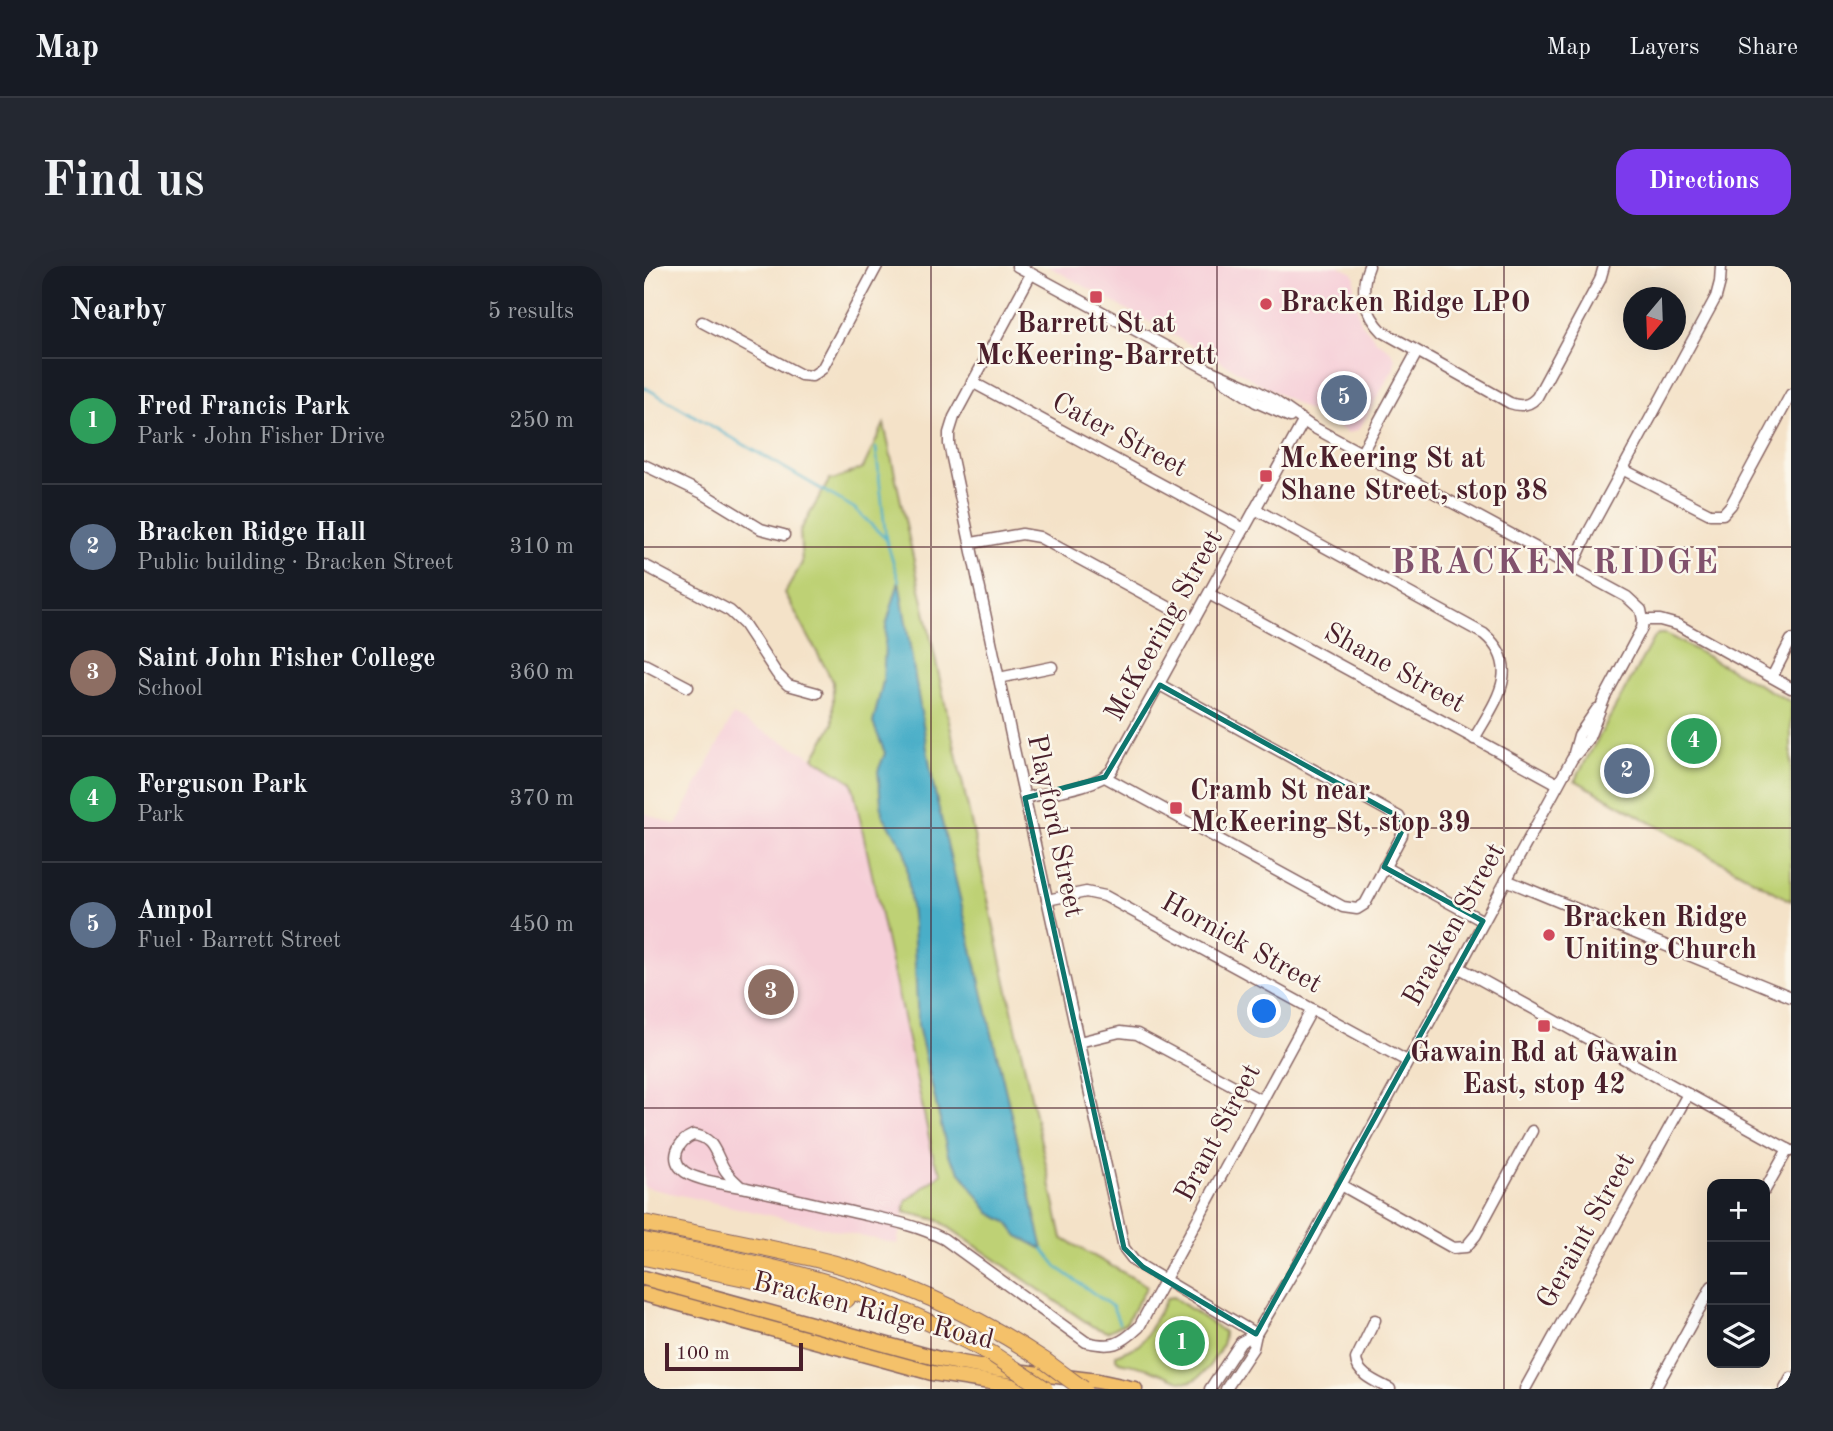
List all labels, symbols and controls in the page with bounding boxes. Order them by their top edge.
text: Map [35,32,99,65]
text: Map [1547,36,1591,60]
text: Layers [1629,36,1699,60]
text: Share [1737,36,1798,60]
button: Directions [1616,149,1791,215]
text: Find us [42,158,205,207]
north arrow [1623,287,1686,350]
marker: Barrett St at McKeering-Barrett [1088,289,1104,305]
place label: Bracken Ridge LPO [1280,290,1530,318]
text: Nearby [70,296,167,326]
marker: Bracken Ridge LPO [1258,296,1274,312]
text: 5 results [488,300,574,323]
place label: Barrett St at McKeering-Barrett [976,311,1216,371]
pin: 5 [1321,372,1367,424]
street label: Cater Street [1047,389,1191,483]
text: Fred Francis Park [137,394,350,420]
text: 1 [86,409,100,432]
text: 250 m [509,409,574,432]
text: Park · John Fisher Drive [137,425,385,448]
place label: McKeering St at Shane Street, stop 38 [1280,446,1548,506]
marker: McKeering St at Shane Street, stop 38 [1258,468,1274,484]
text: Bracken Ridge Hall [137,520,366,546]
street label: McKeering Street [1101,526,1229,726]
text: 2 [86,535,100,558]
text: 310 m [509,535,574,558]
district label: BRACKEN RIDGE [1390,546,1720,581]
text: Public building · Bracken Street [137,551,453,574]
street label: Shane Street [1319,619,1469,719]
text: Saint John Fisher College [137,646,436,672]
text: 3 [86,661,100,684]
text: 360 m [509,661,574,684]
text: School [137,677,203,700]
pin: 4 [1671,715,1717,767]
street label: Playford Street [1021,732,1087,920]
pin: 2 [1604,745,1650,797]
text: Ferguson Park [137,772,308,798]
place label: Cramb St near McKeering St, stop 39 [1190,778,1471,838]
text: 4 [86,787,100,810]
text: 370 m [509,787,574,810]
marker: Cramb St near McKeering St, stop 39 [1168,800,1184,816]
text: Park [137,803,184,826]
street label: Bracken Street [1399,839,1511,1011]
street label: Hornick Street [1156,888,1326,1000]
text: Ampol [137,898,213,924]
place label: Bracken Ridge Uniting Church [1563,905,1757,965]
text: 5 [86,913,100,936]
text: 450 m [509,913,574,936]
marker: Bracken Ridge Uniting Church [1541,927,1557,943]
text: Fuel · Barrett Street [137,929,341,952]
pin: 3 [748,966,794,1018]
your location [1247,994,1281,1028]
marker: Gawain Rd at Gawain East, stop 42 [1536,1018,1552,1034]
place label: Gawain Rd at Gawain East, stop 42 [1410,1040,1678,1100]
street label: Brant Street [1171,1060,1267,1206]
street label: Geraint Street [1533,1149,1641,1313]
map controls [1707,1179,1770,1368]
button: + [1707,1179,1770,1242]
button: − [1707,1242,1770,1305]
street label: Bracken Ridge Road [749,1268,997,1356]
button: layers [1707,1305,1770,1368]
pin: 1 [1159,1317,1205,1369]
scale bar [665,1340,803,1372]
text: 100 m [676,1345,729,1364]

